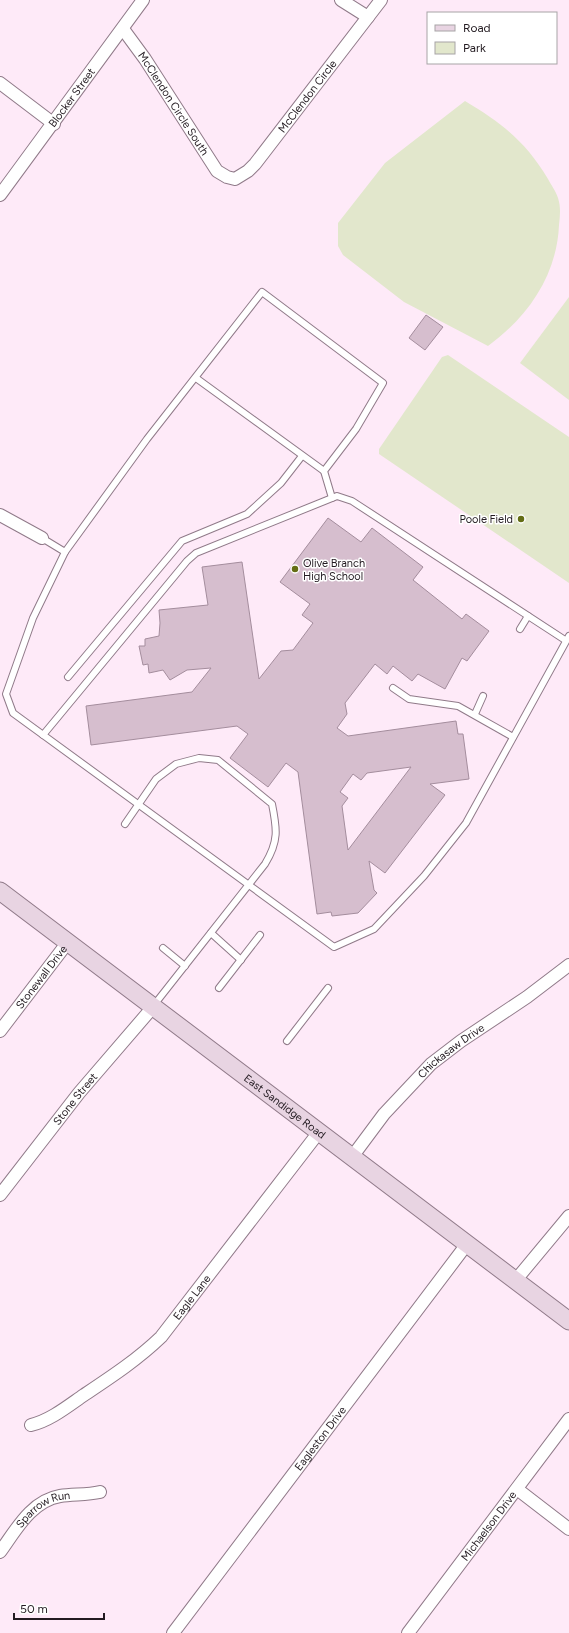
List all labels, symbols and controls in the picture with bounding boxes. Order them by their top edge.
legend [427,12,557,64]
text: Road [463,21,491,35]
text: Park [463,41,486,55]
street label: McClendon Circle South [135,49,212,158]
street label: McClendon Circle [275,57,339,135]
street label: Blocker Street [46,65,98,130]
place label: Poole Field [459,513,513,526]
marker: Poole Field [516,514,526,524]
place label: Olive Branch High School [303,557,365,583]
marker: Olive Branch High School [290,564,300,574]
street label: Stonewall Drive [13,943,70,1011]
street label: Chickasaw Drive [415,1021,487,1081]
street label: Stone Street [50,1070,100,1127]
street label: East Sandidge Road [242,1071,328,1141]
street label: Eagle Lane [170,1272,213,1322]
street label: Eagleston Drive [292,1404,349,1473]
street label: Sparrow Run [13,1488,71,1530]
street label: Michaelson Drive [458,1488,519,1563]
scale bar [14,1595,104,1621]
text: 50 m [20,1602,48,1616]

